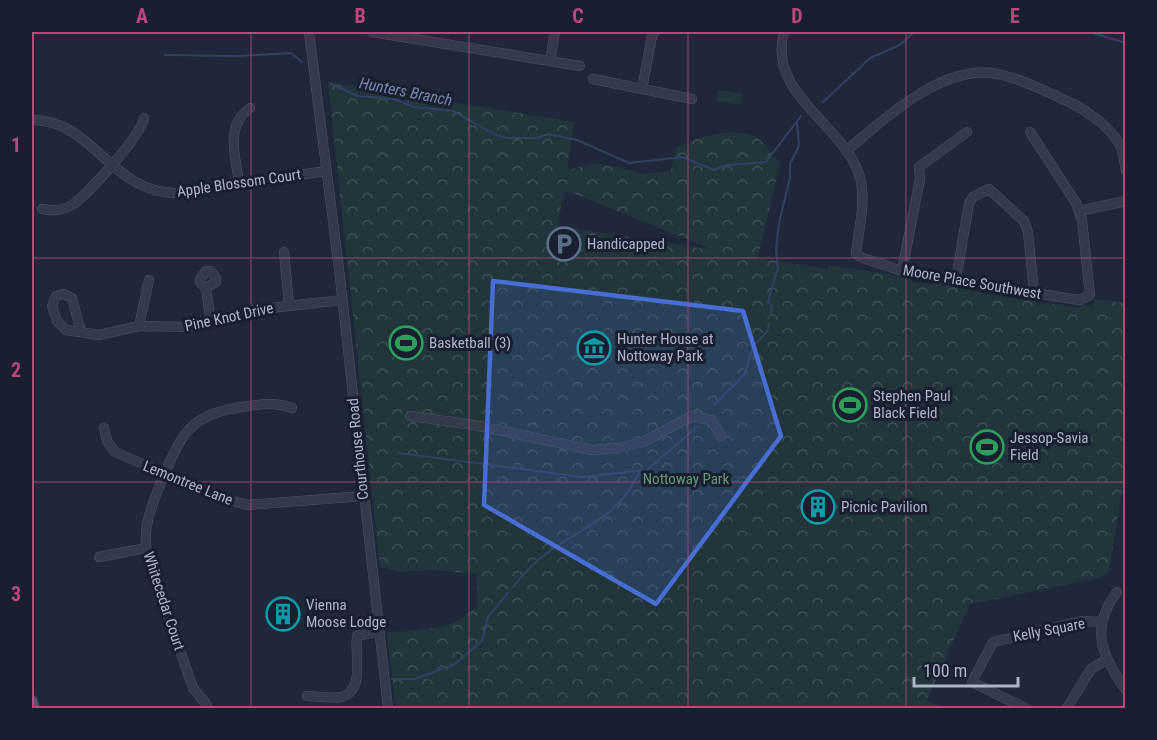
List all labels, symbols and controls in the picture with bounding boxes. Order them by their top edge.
text: A [136,4,148,28]
text: B [354,4,366,28]
text: C [572,4,584,28]
text: D [791,4,803,28]
text: E [1010,4,1020,28]
water label: Hunters Branch [358,73,454,110]
text: 1 [11,133,21,157]
street label: Apple Blossom Court [176,165,302,201]
parking icon: Handicapped [546,226,582,262]
place label: Handicapped [587,235,665,253]
street label: Moore Place Southwest [902,261,1042,303]
street label: Pine Knot Drive [183,299,275,335]
sports icon: Basketball (3) [388,325,424,361]
museum icon: Hunter House at Nottoway Park [576,330,612,366]
place label: Hunter House at Nottoway Park [617,330,713,365]
place label: Basketball (3) [429,334,511,352]
text: 2 [11,358,21,382]
sports icon: Stephen Paul Black Field [832,387,868,423]
place label: Stephen Paul Black Field [873,387,951,422]
street label: Courthouse Road [344,397,372,501]
sports icon: Jessop-Savia Field [969,429,1005,465]
place label: Jessop-Savia Field [1010,429,1089,464]
street label: Lemontree Lane [140,457,236,509]
park label: Nottoway Park [643,470,729,488]
building icon: Picnic Pavilion [800,489,836,525]
place label: Picnic Pavilion [841,498,928,516]
street label: Whitecedar Court [140,549,188,653]
text: 3 [11,582,21,606]
building icon: Vienna Moose Lodge [265,596,301,632]
place label: Vienna Moose Lodge [306,596,386,631]
street label: Kelly Square [1012,614,1086,646]
scale bar [914,650,1018,688]
text: 100 m [923,660,967,681]

